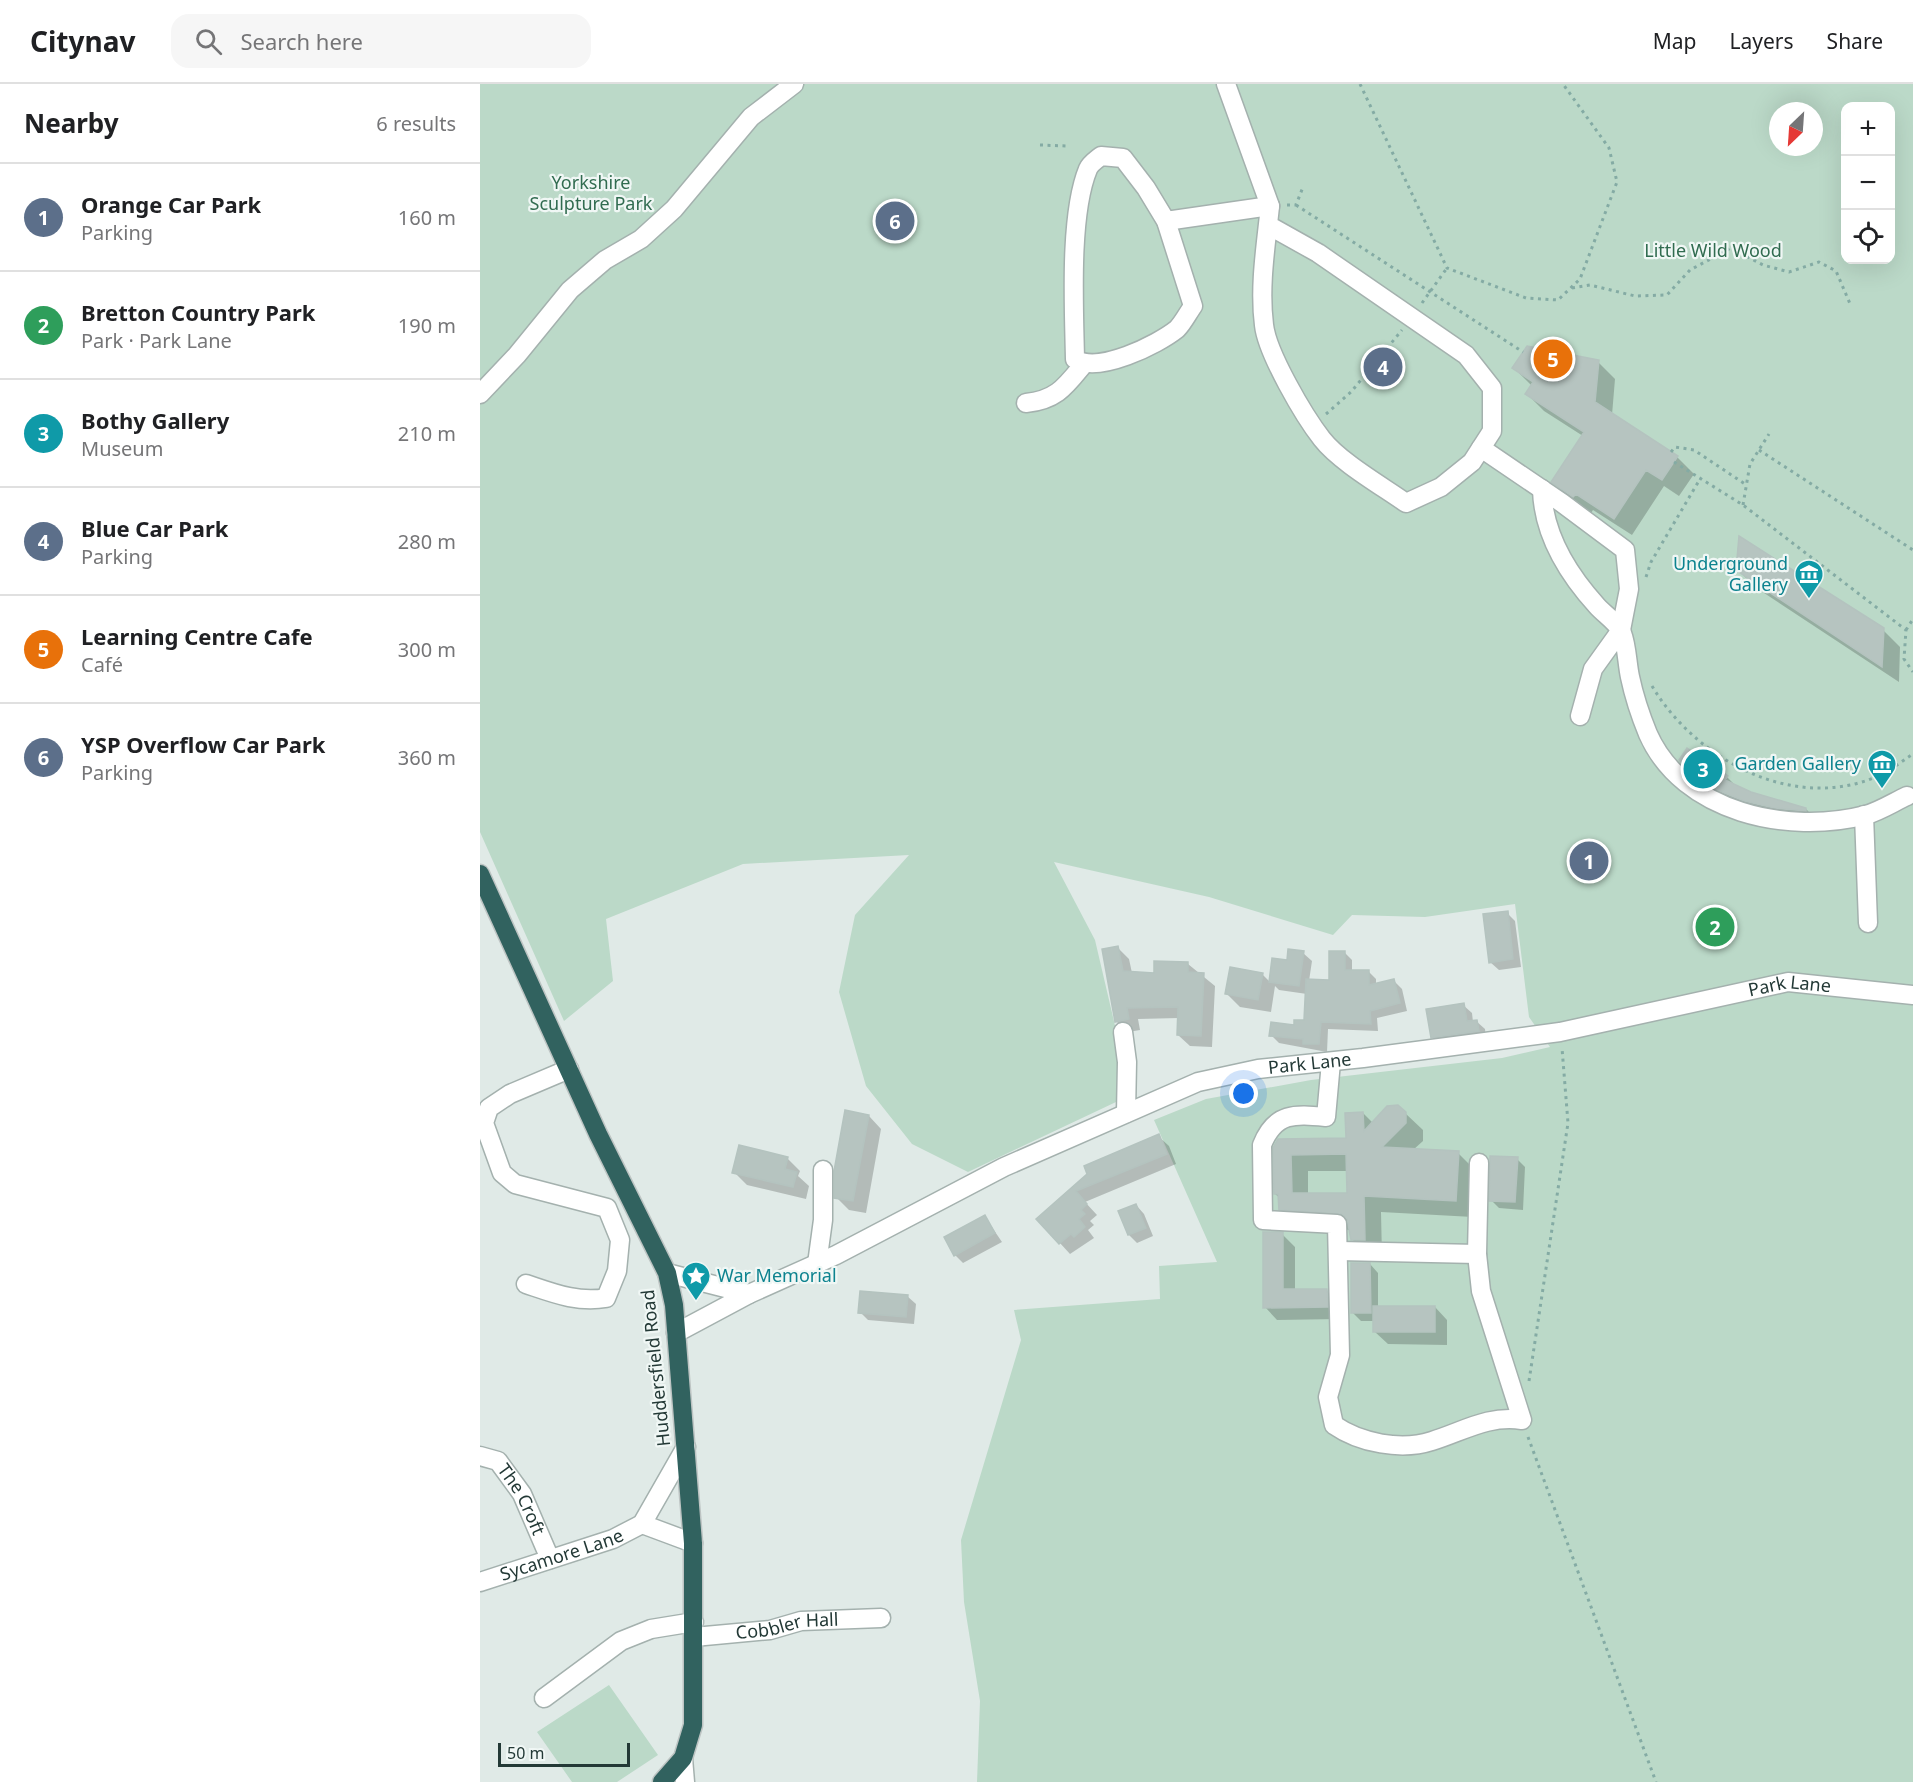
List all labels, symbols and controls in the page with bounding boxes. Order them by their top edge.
search box [171,14,591,68]
text: Citynav [30,22,135,60]
icon: search [192,25,225,58]
text: Search here [240,26,363,56]
text: Map [1653,27,1697,55]
text: Layers [1730,27,1794,55]
text: Share [1827,27,1883,55]
north arrow [1769,102,1823,156]
map controls [1841,102,1895,264]
button: + [1841,102,1895,156]
text: Nearby [24,105,119,141]
text: 6 results [376,110,456,137]
button: − [1841,156,1895,210]
park label: Yorkshire Sculpture Park [530,170,653,215]
text: Orange Car Park [81,189,261,219]
pin: 6 [876,198,914,244]
text: 1 [38,204,49,231]
text: 160 m [398,204,456,231]
button: locate [1841,210,1895,264]
text: Parking [81,219,153,246]
park label: Little Wild Wood [1644,238,1782,262]
text: Bretton Country Park [81,297,315,327]
text: 2 [38,312,49,339]
text: 190 m [398,312,456,339]
text: Park · Park Lane [81,327,232,354]
pin: 5 [1534,336,1572,382]
pin: 4 [1364,344,1402,390]
text: Bothy Gallery [81,405,229,435]
text: 3 [38,420,49,447]
text: 210 m [398,420,456,447]
text: Museum [81,435,163,462]
text: Blue Car Park [81,513,229,543]
text: 4 [38,528,49,555]
text: 280 m [398,528,456,555]
text: Parking [81,543,153,570]
place label: Underground Gallery [1673,551,1789,596]
museum icon: Underground Gallery [1793,558,1825,600]
text: Learning Centre Cafe [81,621,313,651]
text: 5 [38,636,49,663]
text: 300 m [398,636,456,663]
text: Café [81,651,123,678]
text: YSP Overflow Car Park [81,729,325,759]
text: 6 [38,744,49,771]
text: 360 m [398,744,456,771]
pin: 3 [1684,746,1722,792]
museum icon: Garden Gallery [1866,748,1898,790]
place label: Garden Gallery [1734,751,1862,775]
text: Parking [81,759,153,786]
pin: 1 [1570,838,1608,884]
pin: 2 [1696,904,1734,950]
street label: Park Lane [1746,969,1832,1001]
street label: Park Lane [1267,1046,1352,1079]
your location [1229,1079,1258,1108]
place icon: War Memorial [680,1260,712,1302]
place label: War Memorial [717,1263,837,1287]
street label: Huddersfield Road [635,1289,675,1448]
street label: The Croft [493,1458,551,1539]
street label: Sycamore Lane [497,1523,627,1586]
street label: Cobbler Hall [735,1607,839,1644]
scale bar [498,1740,630,1768]
text: 50 m [507,1742,544,1764]

